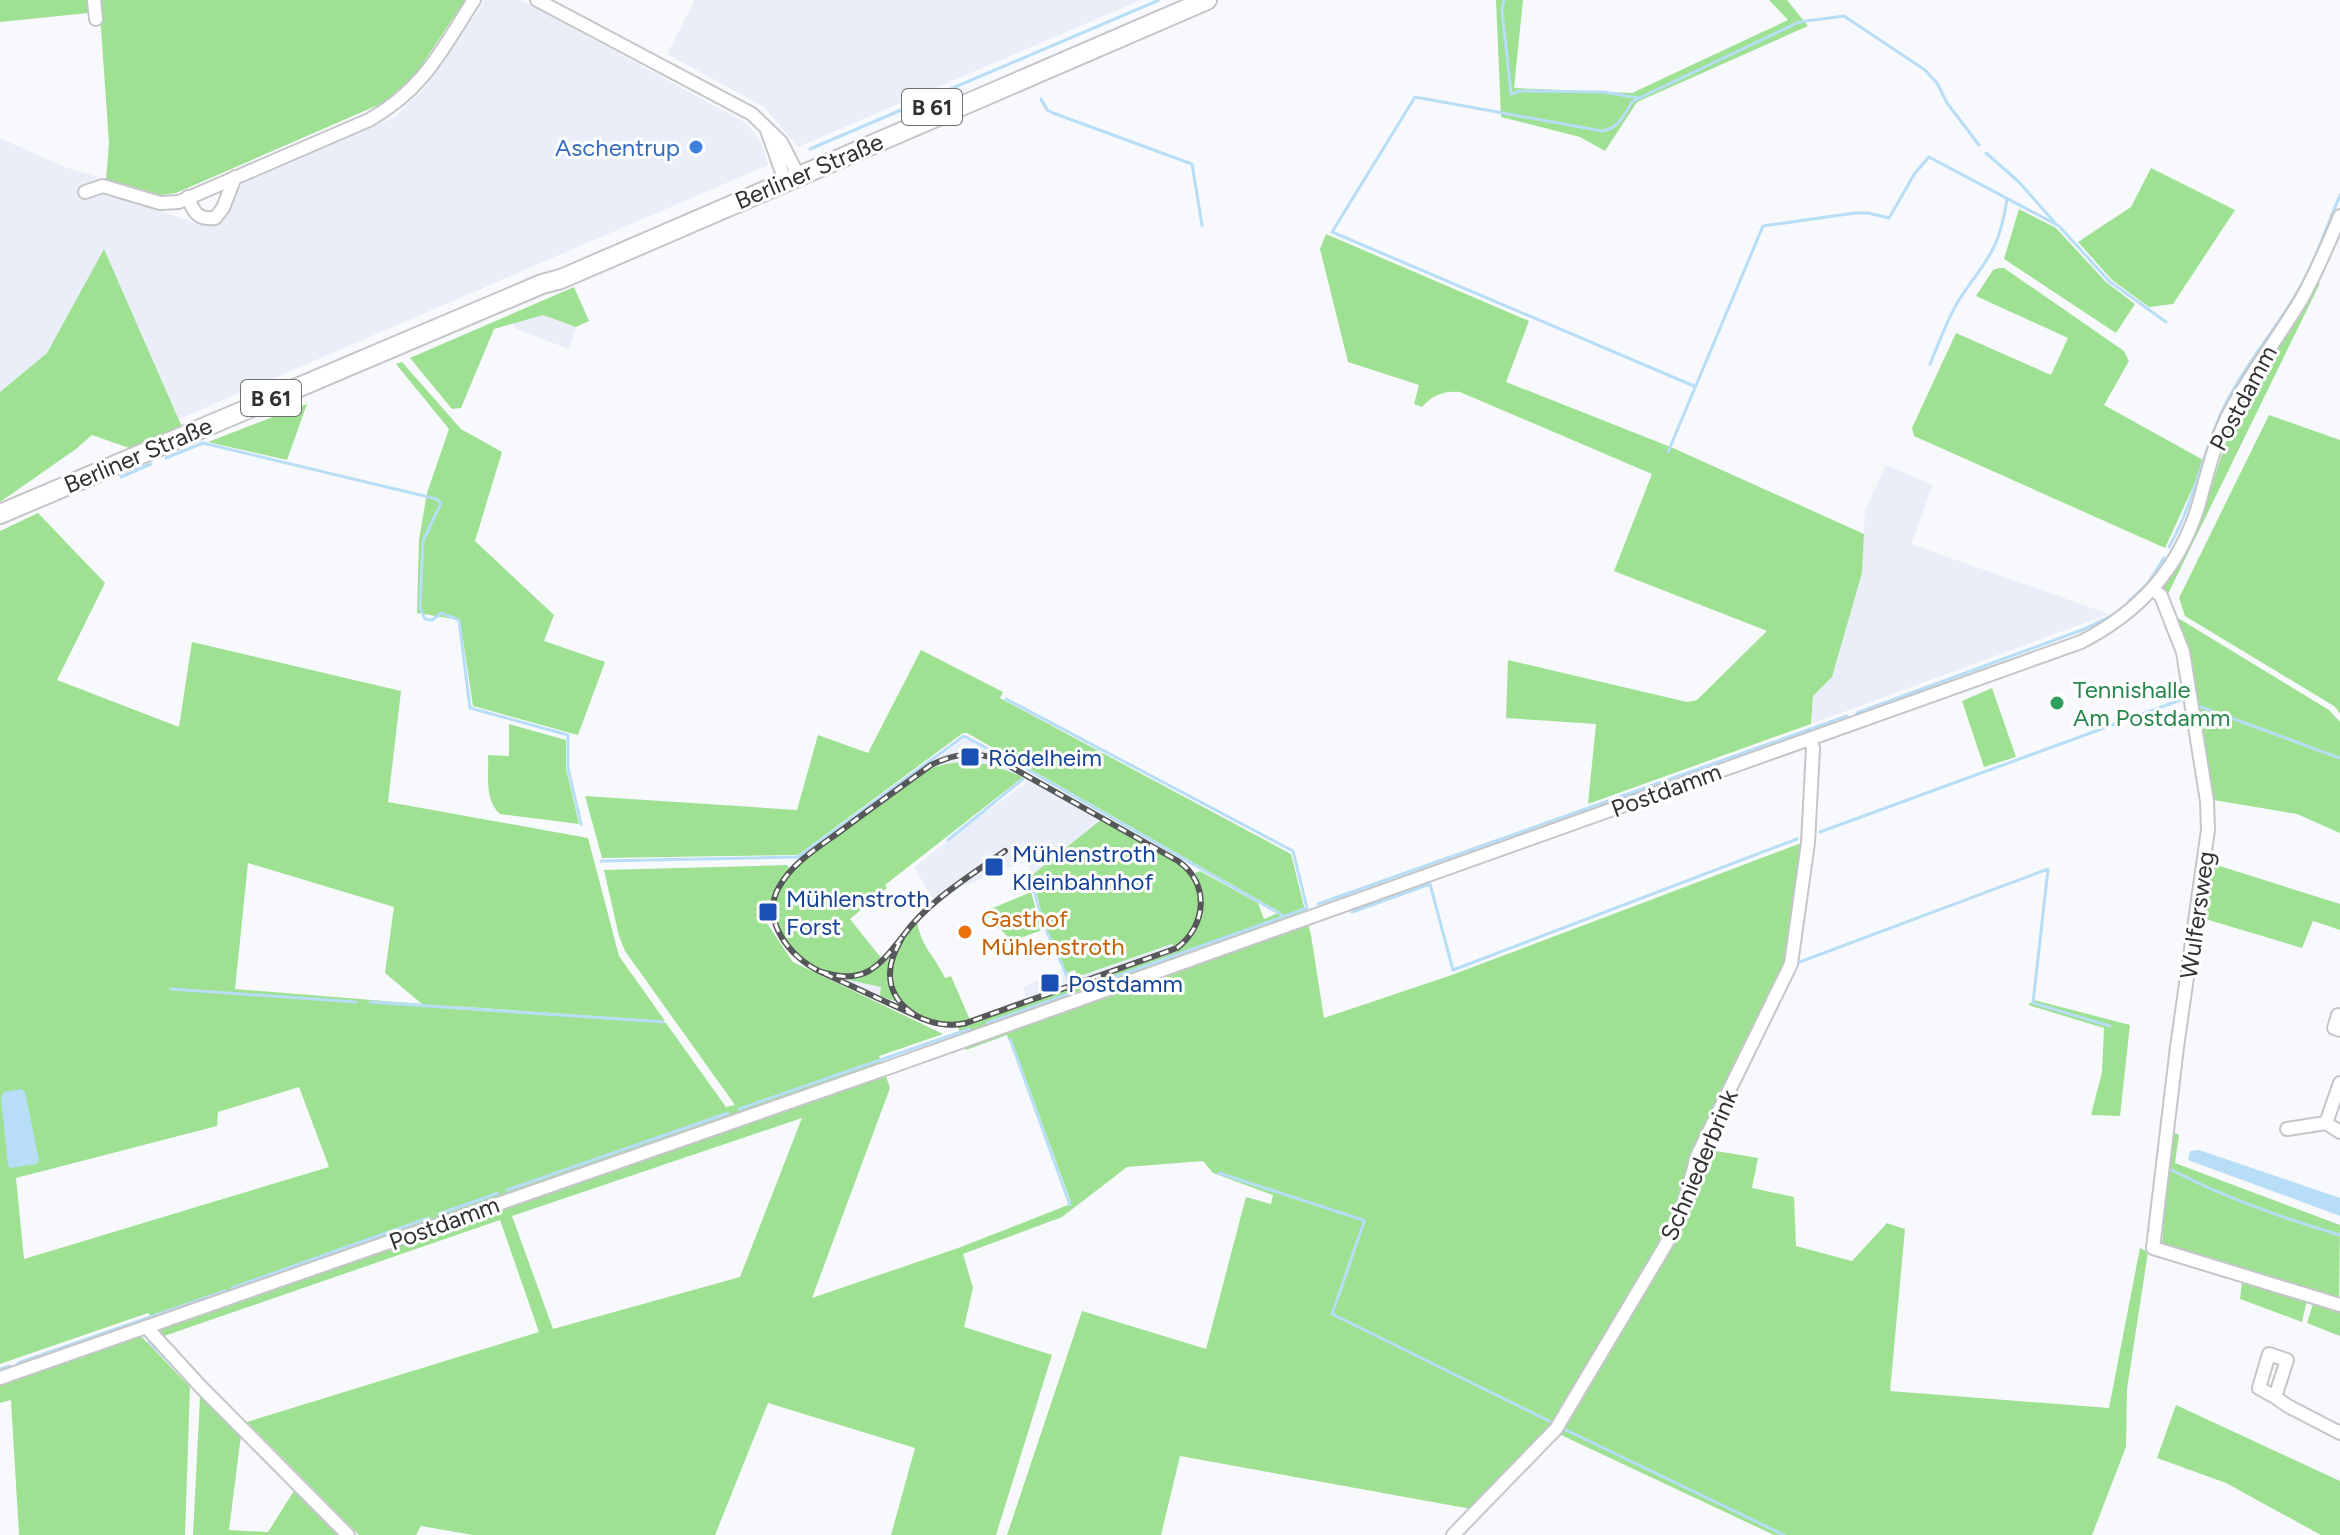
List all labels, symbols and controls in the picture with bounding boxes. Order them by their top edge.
road number: B 61 [902,89,962,125]
street label: Berliner Straße [731,127,887,215]
place label: Aschentrup [555,133,680,162]
marker: Aschentrup [687,138,705,156]
street label: Postdamm [2203,340,2283,456]
road number: B 61 [241,380,301,416]
street label: Berliner Straße [60,411,216,499]
place label: Tennishalle Am Postdamm [2073,675,2231,732]
marker: Tennishalle Am Postdamm [2048,694,2066,712]
place label: Rödelheim [988,743,1102,772]
marker: Rödelheim [959,746,981,768]
street label: Postdamm [1607,757,1725,823]
place label: Mühlenstroth Kleinbahnhof [1012,839,1156,896]
street label: Wulfersweg [2174,849,2220,981]
marker: Mühlenstroth Kleinbahnhof [983,856,1005,878]
place label: Mühlenstroth Forst [786,884,930,941]
marker: Mühlenstroth Forst [757,901,779,923]
place label: Gasthof Mühlenstroth [981,904,1125,961]
marker: Gasthof Mühlenstroth [956,923,974,941]
place label: Postdamm [1068,969,1183,998]
marker: Postdamm [1039,972,1061,994]
street label: Schniederbrink [1654,1085,1744,1245]
street label: Postdamm [385,1190,503,1256]

